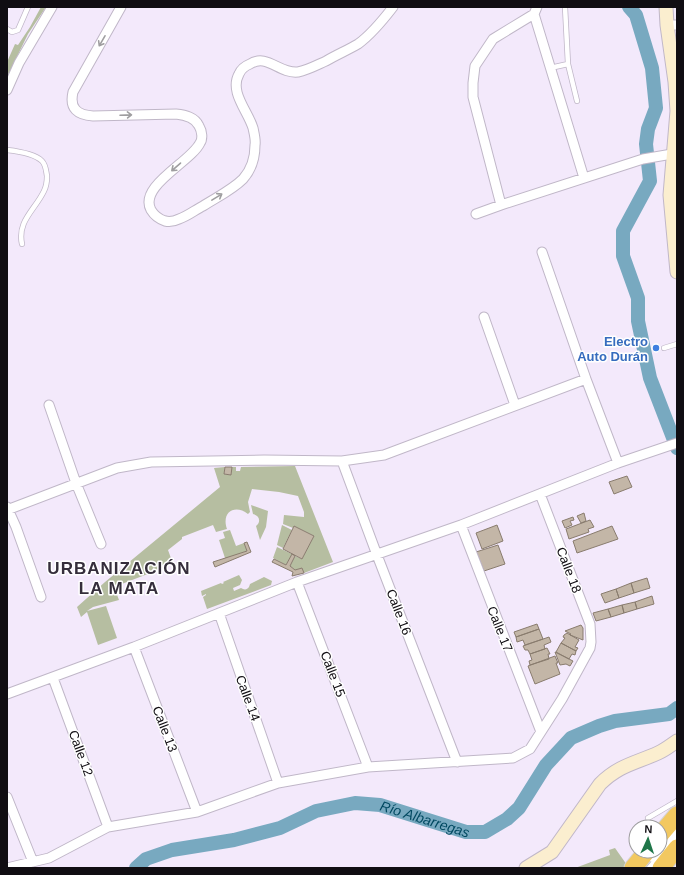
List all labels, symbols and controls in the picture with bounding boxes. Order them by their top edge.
one-way arrow [98,35,106,47]
one-way arrow [119,111,132,119]
one-way arrow [171,163,181,172]
one-way arrow [211,193,223,201]
place label: Electro Auto Durán [577,334,648,364]
marker: Electro Auto Durán [651,343,661,353]
street label: Calle 18 [553,545,585,595]
district label: URBANIZACIÓN LA MATA [47,559,191,598]
street label: Calle 16 [383,587,415,637]
street label: Calle 17 [484,604,516,654]
street label: Calle 15 [317,649,349,699]
street label: Calle 14 [233,673,263,723]
street label: Calle 13 [149,704,181,754]
street label: Calle 12 [66,728,96,778]
water label: Río Albarregas [378,798,472,841]
north arrow [628,819,668,859]
text: N [644,823,653,835]

